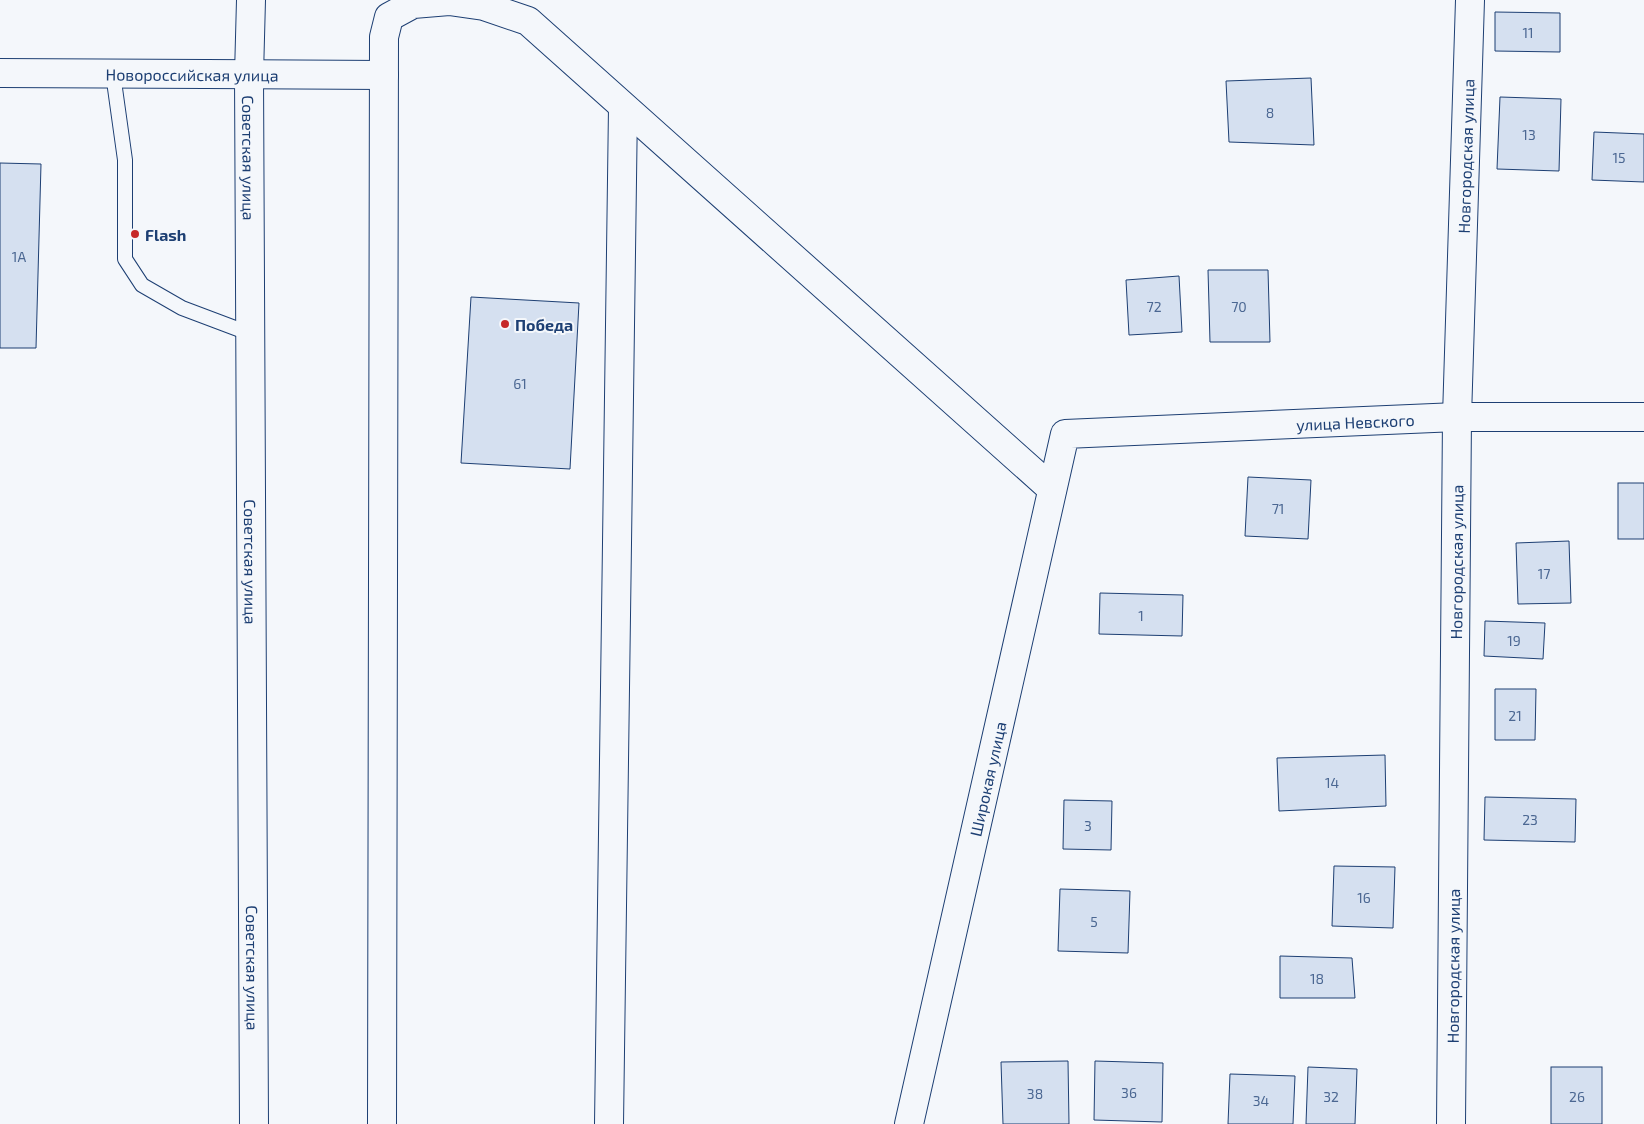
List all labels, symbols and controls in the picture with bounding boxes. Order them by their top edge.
house number: 11 [1522,24,1534,41]
street label: Новороссийская улица [105,64,279,85]
street label: Новгородская улица [1453,78,1477,234]
street label: Советская улица [239,95,259,221]
house number: 8 [1266,104,1274,121]
house number: 13 [1522,126,1536,143]
house number: 15 [1612,149,1626,166]
place label: Flash [145,225,186,244]
marker: Flash [129,228,141,240]
house number: 1А [12,248,26,265]
house number: 72 [1146,298,1162,315]
house number: 70 [1231,298,1247,315]
place label: Победа [515,315,573,334]
marker: Победа [499,318,511,330]
house number: 61 [513,375,527,392]
street label: улица Невского [1296,409,1415,434]
street label: Новгородская улица [1446,484,1467,640]
street label: Советская улица [241,499,261,625]
house number: 71 [1272,500,1284,517]
house number: 17 [1538,565,1550,582]
house number: 1 [1138,607,1144,624]
house number: 19 [1507,632,1521,649]
house number: 21 [1508,707,1522,724]
street label: Широкая улица [965,719,1009,838]
house number: 14 [1325,774,1339,791]
house number: 23 [1522,811,1538,828]
house number: 3 [1084,817,1092,834]
street label: Новгородская улица [1442,888,1463,1044]
house number: 16 [1357,889,1371,906]
street label: Советская улица [243,905,263,1031]
house number: 5 [1090,913,1098,930]
house number: 18 [1310,970,1324,987]
house number: 36 [1121,1084,1137,1101]
house number: 38 [1027,1085,1043,1102]
house number: 32 [1323,1088,1339,1105]
house number: 26 [1569,1088,1585,1105]
house number: 34 [1253,1092,1269,1109]

